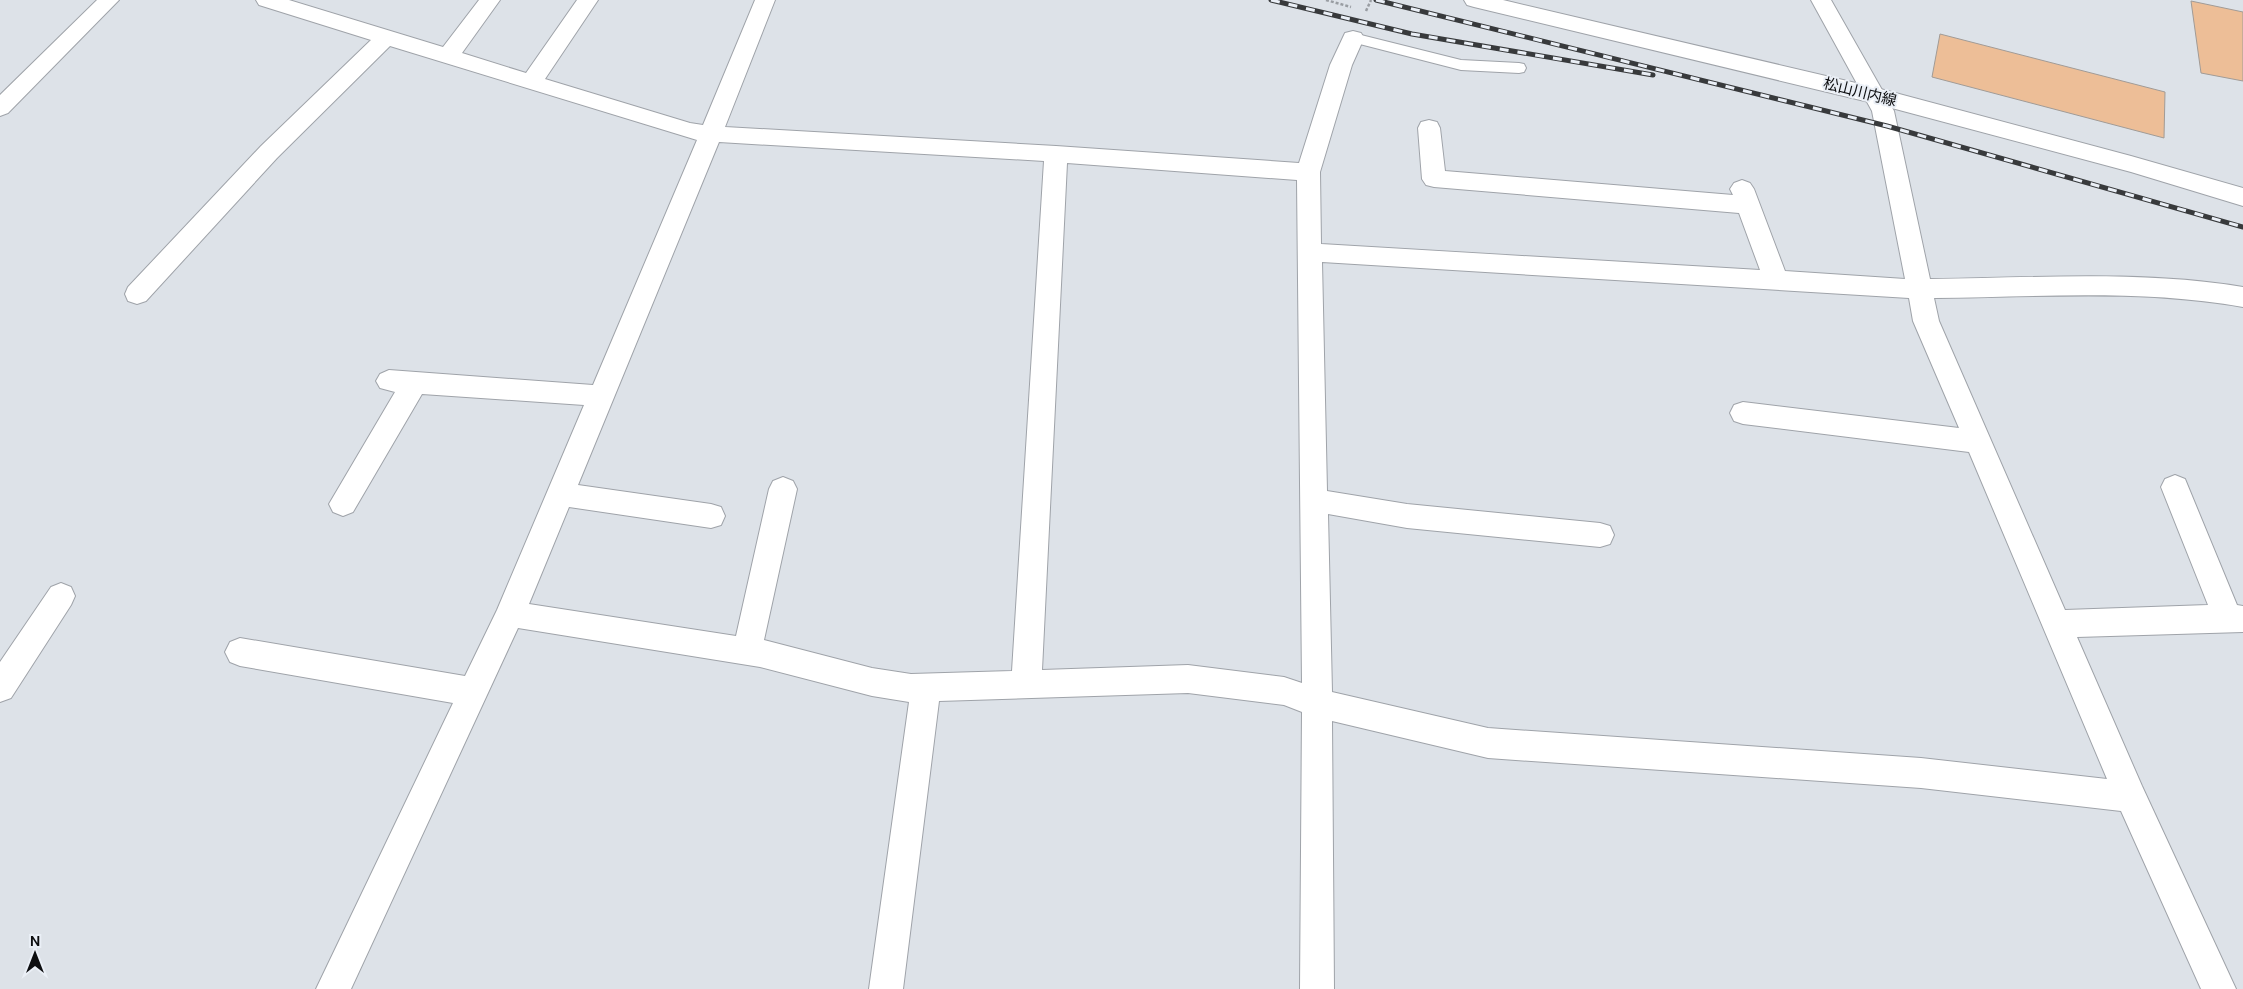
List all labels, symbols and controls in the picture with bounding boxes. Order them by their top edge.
street label: 松山川内線 [1821,73,1899,111]
north arrow [10,929,60,979]
text: N [30,932,40,950]

